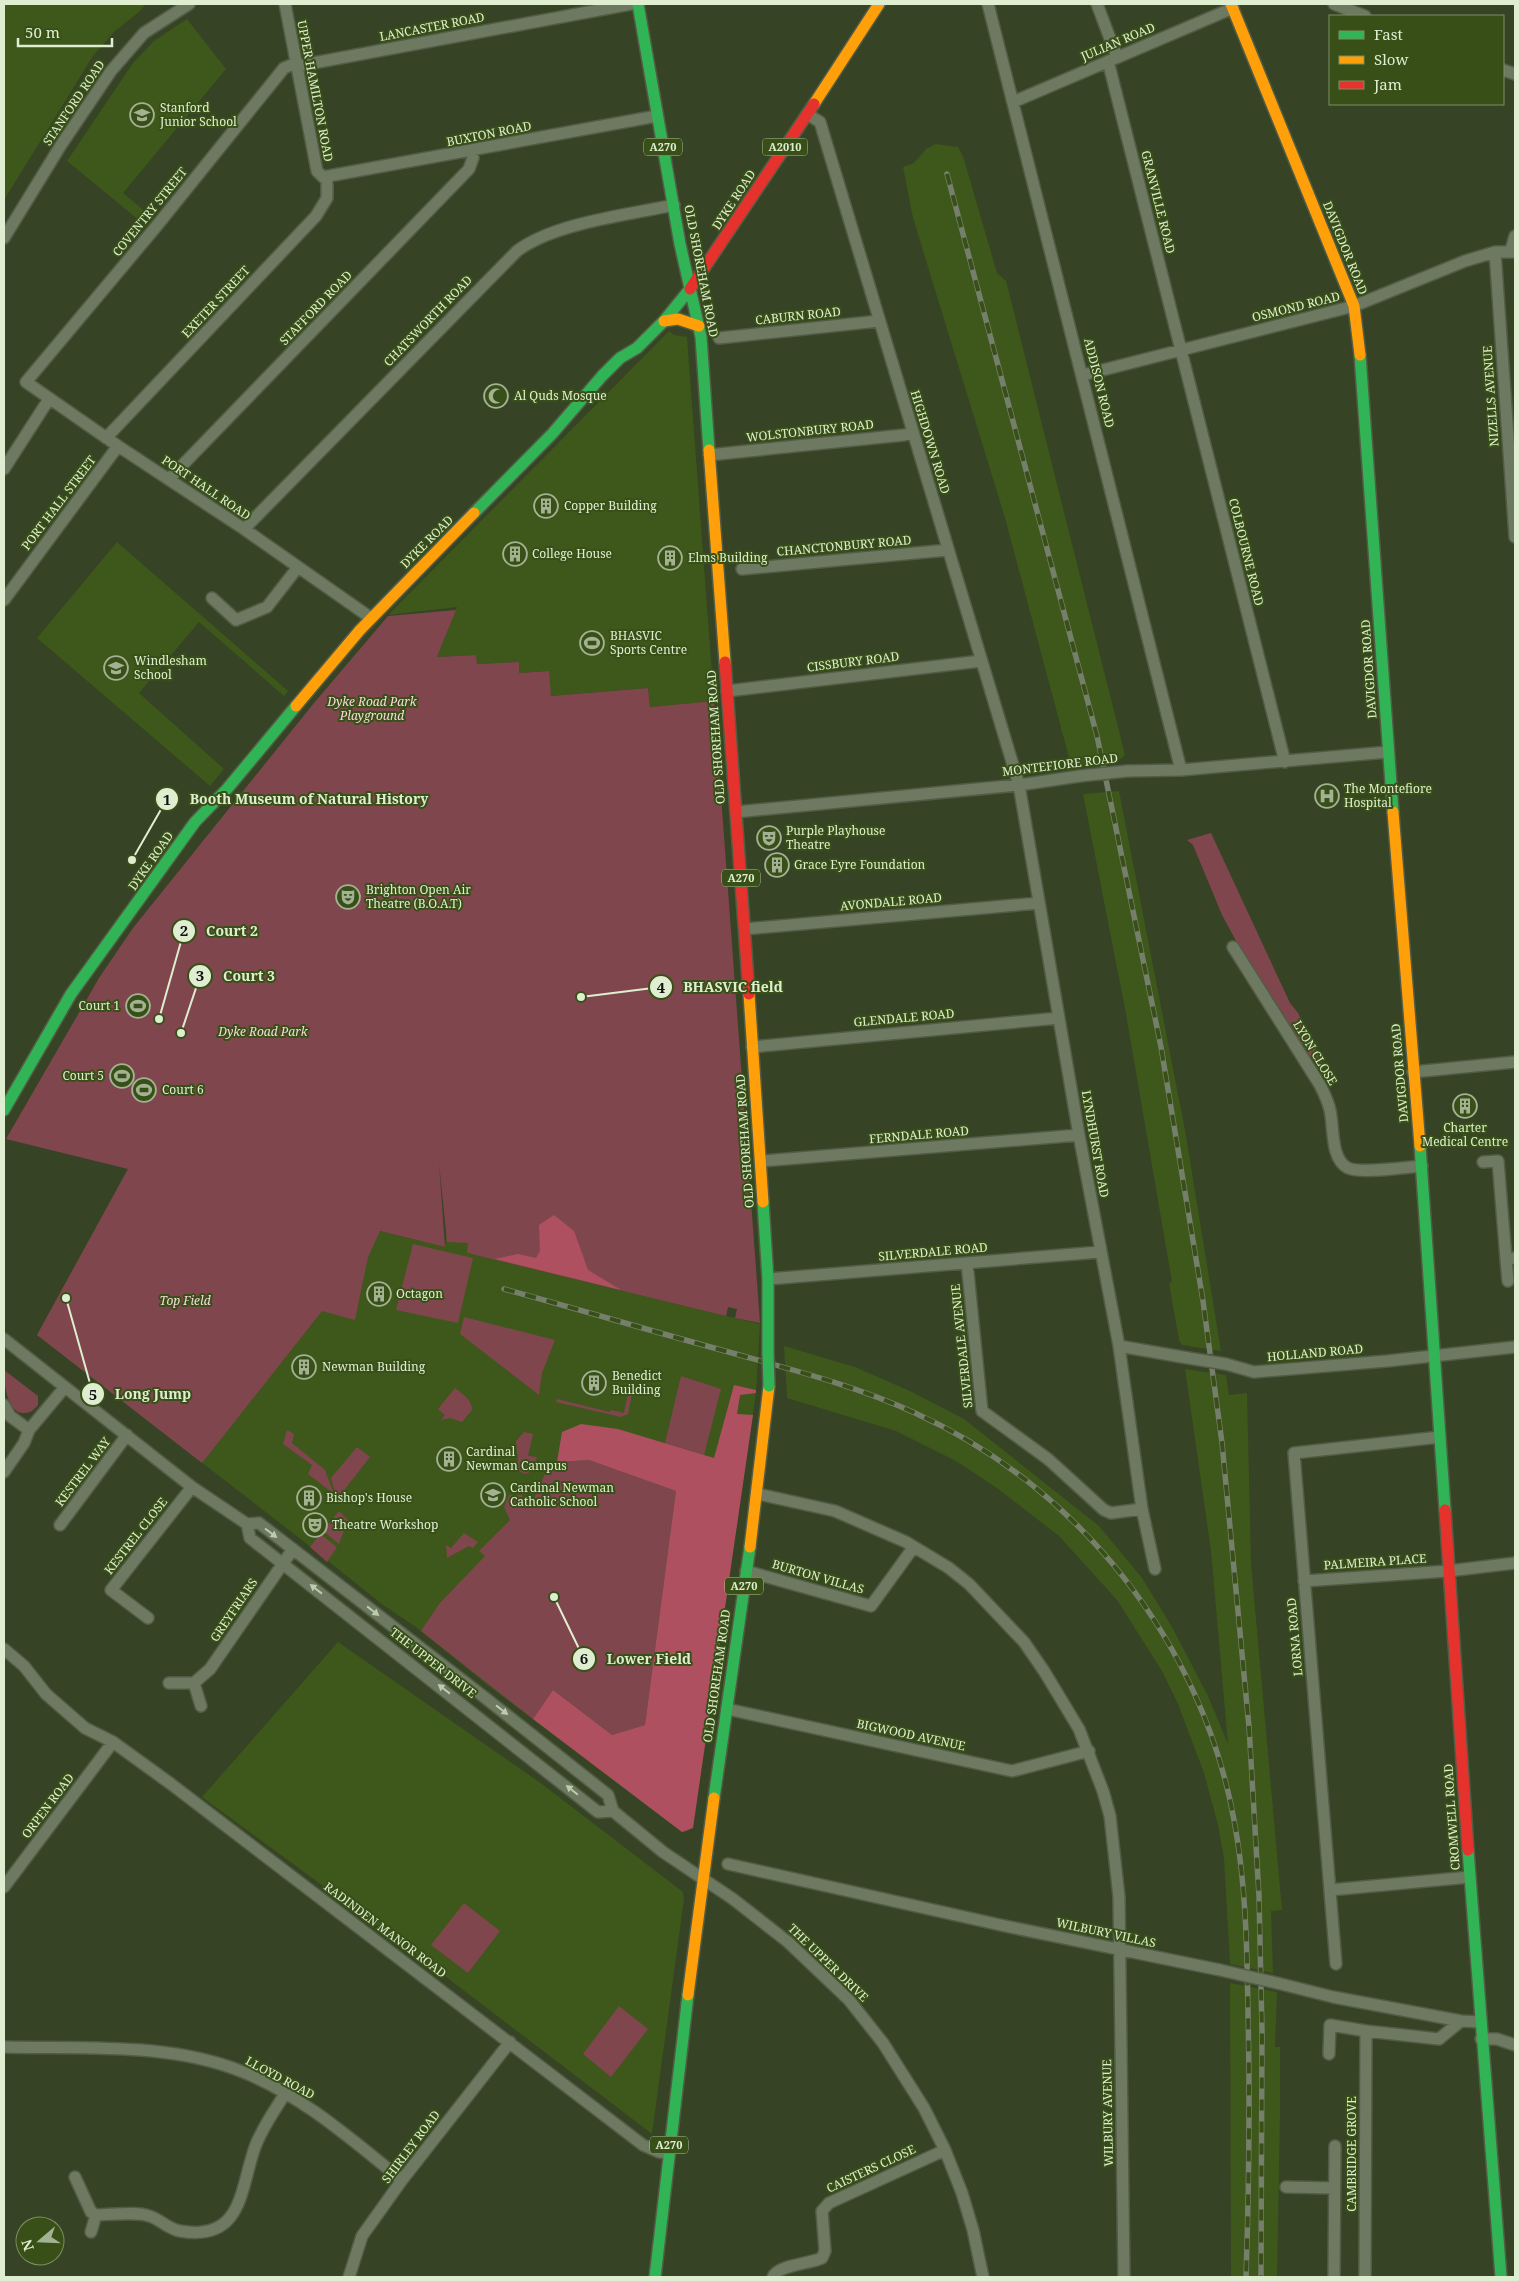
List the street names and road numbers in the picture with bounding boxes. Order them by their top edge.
street label: LANCASTER ROAD [378,8,486,45]
street label: JULIAN ROAD [1077,18,1158,65]
street label: UPPER HAMILTON ROAD [293,19,338,163]
street label: STANFORD ROAD [39,56,109,149]
street label: BUXTON ROAD [445,117,533,150]
road number: A270 [644,138,682,156]
road number: A2010 [762,138,808,156]
street label: GRANVILLE ROAD [1137,149,1180,255]
street label: COVENTRY STREET [108,163,191,260]
street label: DYKE ROAD [708,166,759,233]
street label: DAVIGDOR ROAD [1319,199,1372,297]
street label: OLD SHOREHAM ROAD [680,203,723,339]
street label: EXETER STREET [178,262,254,341]
street label: STAFFORD ROAD [276,266,356,349]
street label: CHATSWORTH ROAD [380,271,476,370]
street label: OSMOND ROAD [1250,287,1342,326]
street label: CABURN ROAD [754,303,842,328]
street label: ADDISON ROAD [1080,336,1119,430]
street label: NIZELLS AVENUE [1478,345,1503,447]
street label: HIGHDOWN ROAD [907,388,954,496]
street label: WOLSTONBURY ROAD [745,415,875,446]
street label: PORT HALL STREET [17,451,100,553]
street label: PORT HALL ROAD [159,452,254,524]
street label: COLBOURNE ROAD [1225,496,1268,608]
street label: DYKE ROAD [396,511,457,572]
street label: CHANCTONBURY ROAD [776,531,912,560]
street label: DAVIGDOR ROAD [1357,619,1380,719]
street label: CISSBURY ROAD [806,647,900,676]
street label: OLD SHOREHAM ROAD [702,669,729,805]
street label: MONTEFIORE ROAD [1001,749,1119,780]
street label: DYKE ROAD [124,828,177,894]
road number: A270 [722,870,760,886]
street label: AVONDALE ROAD [839,889,943,914]
street label: GLENDALE ROAD [853,1005,955,1030]
street label: LYON CLOSE [1289,1017,1341,1088]
street label: DAVIGDOR ROAD [1387,1023,1412,1123]
street label: OLD SHOREHAM ROAD [731,1073,758,1209]
street label: LYNDHURST ROAD [1078,1089,1113,1199]
street label: FERNDALE ROAD [868,1122,970,1147]
street label: SILVERDALE ROAD [878,1238,989,1265]
street label: SILVERDALE AVENUE [947,1283,976,1409]
street label: HOLLAND ROAD [1266,1340,1364,1365]
street label: KESTREL WAY [51,1433,114,1510]
street label: KESTREL CLOSE [100,1494,171,1578]
street label: PALMEIRA PLACE [1323,1549,1427,1574]
street label: BURTON VILLAS [770,1555,866,1598]
street label: GREYFRIARS [206,1575,261,1645]
road number: A270 [725,1578,763,1594]
street label: LORNA ROAD [1283,1597,1306,1677]
street label: OLD SHOREHAM ROAD [699,1608,734,1744]
street label: THE UPPER DRIVE [386,1623,480,1702]
street label: BIGWOOD AVENUE [855,1715,967,1754]
street label: CROMWELL ROAD [1439,1763,1464,1871]
street label: ORPEN ROAD [18,1770,78,1842]
street label: RADINDEN MANOR ROAD [321,1878,450,1981]
street label: WILBURY VILLAS [1055,1914,1158,1951]
street label: THE UPPER DRIVE [784,1920,872,2005]
street label: LLOYD ROAD [243,2052,318,2103]
street label: WILBURY AVENUE [1098,2059,1117,2167]
street label: CAMBRIDGE GROVE [1343,2096,1360,2212]
street label: SHIRLEY ROAD [378,2107,444,2187]
road number: A270 [650,2136,688,2154]
street label: CAISTERS CLOSE [823,2140,918,2197]

